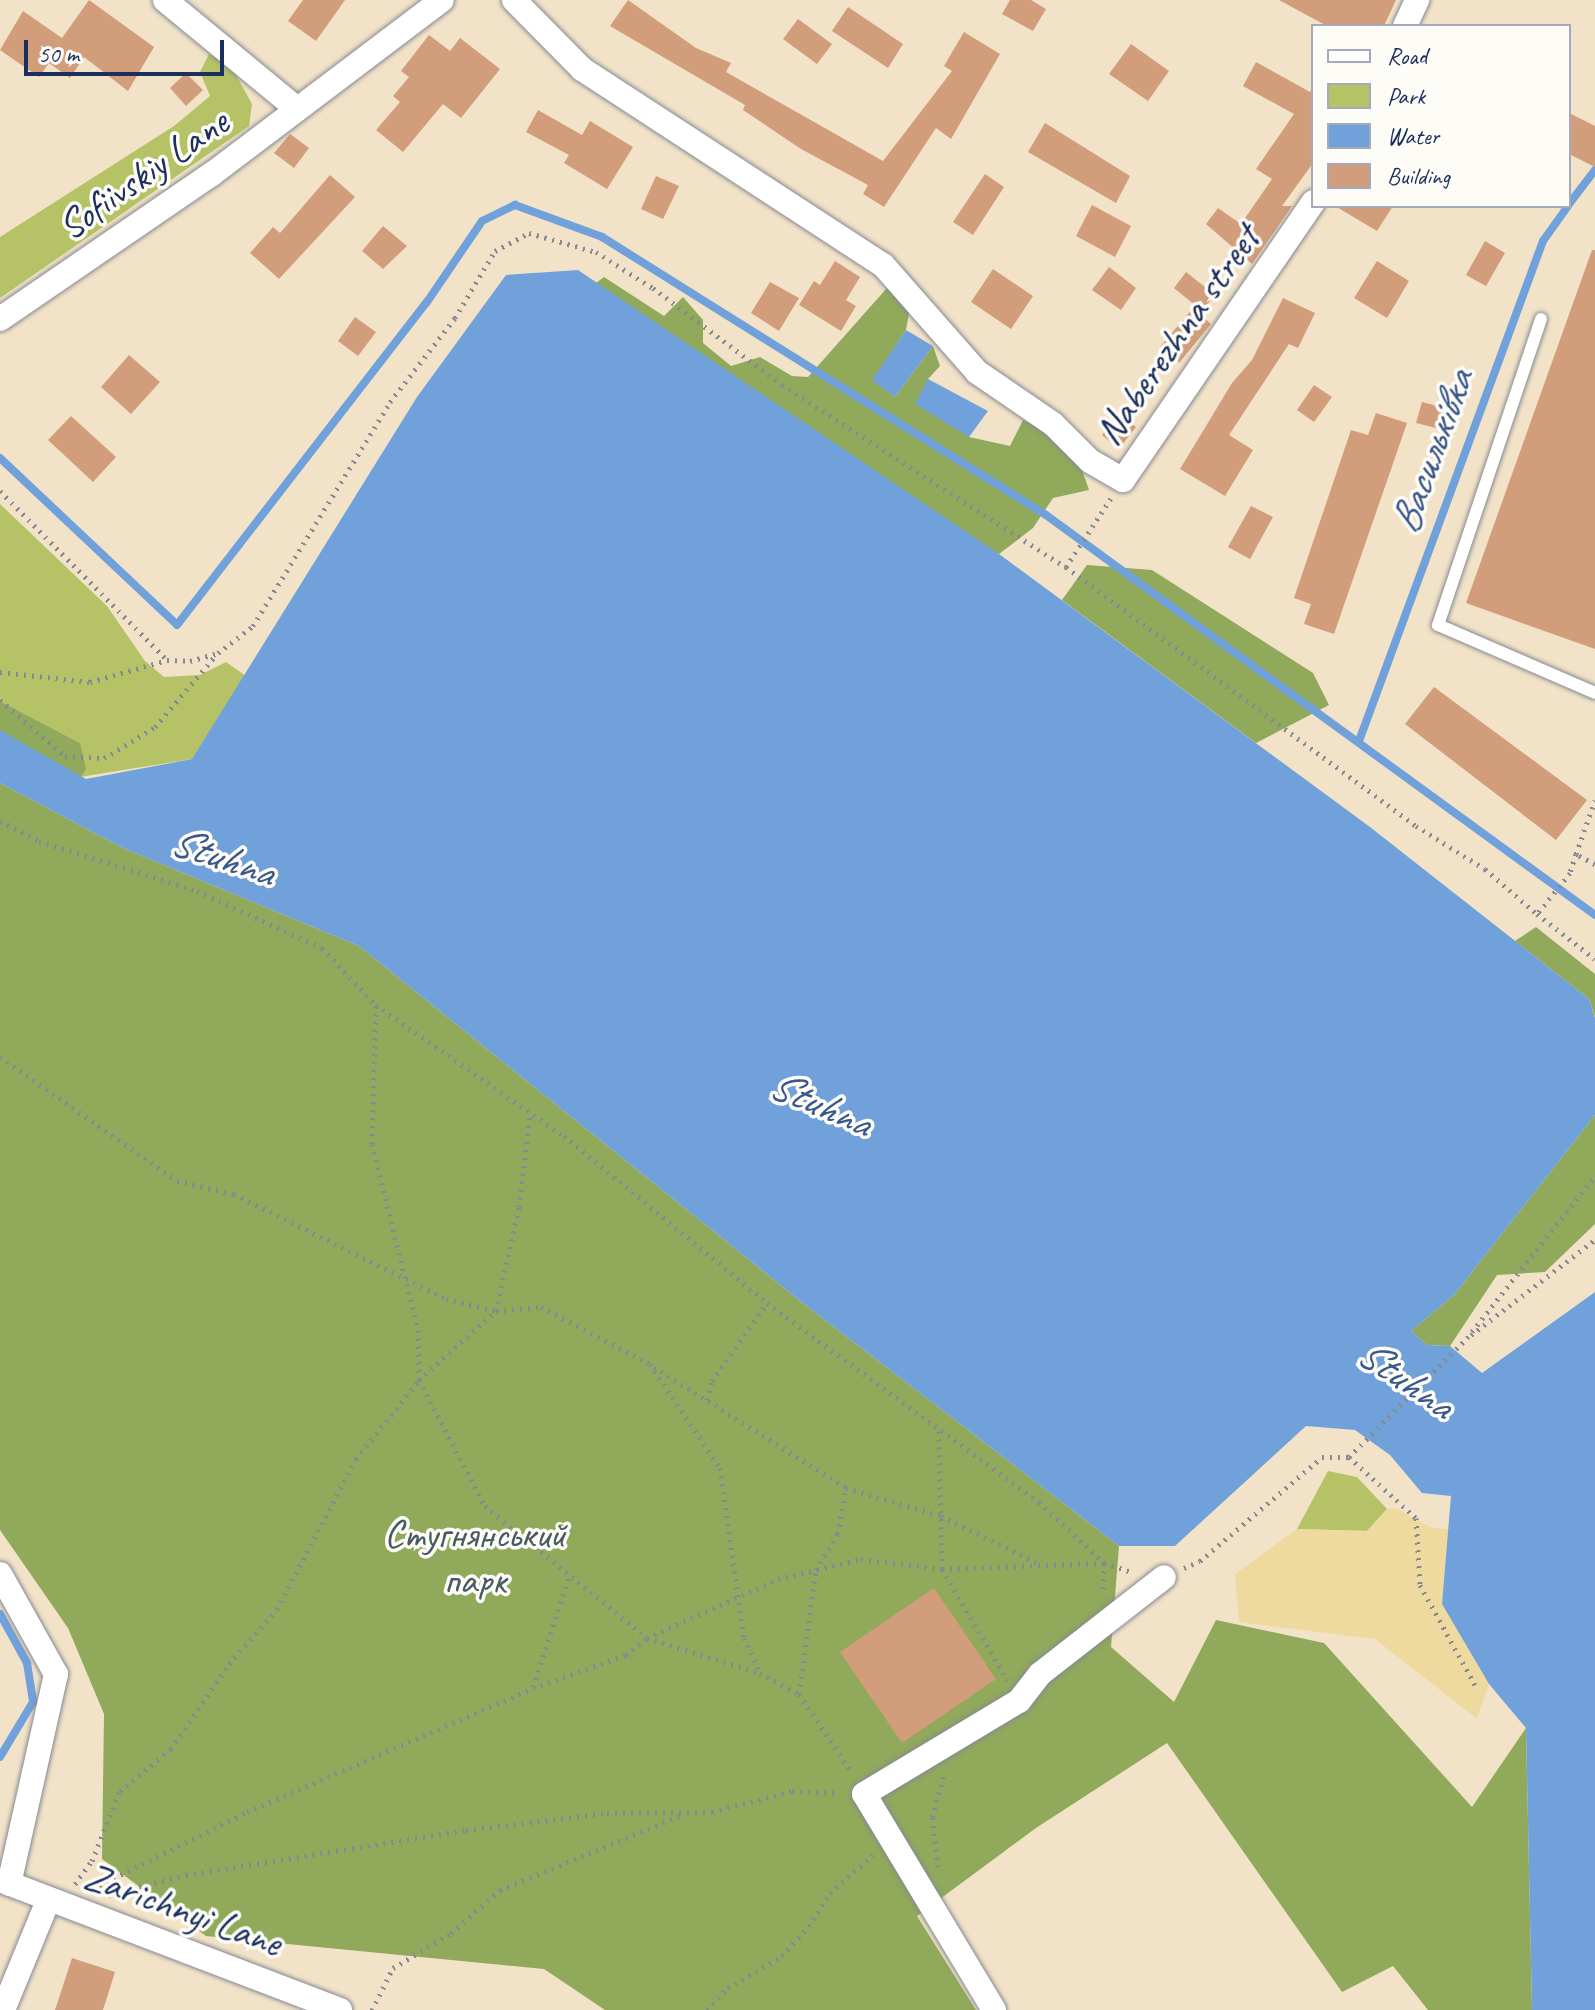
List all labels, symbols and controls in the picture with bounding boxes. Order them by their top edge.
scale bar [28,24,228,74]
legend [1311,24,1571,208]
text: 50 m [38,39,79,69]
text: Road [1387,41,1427,71]
text: Park [1387,81,1425,111]
street label: Sofiivskiy Lane [49,98,237,250]
text: Water [1387,121,1439,151]
text: Building [1387,161,1450,191]
street label: Naberezhna street [1084,216,1270,454]
water label: Васильківка [1379,364,1485,540]
water label: Stuhna [164,816,280,898]
water label: Stuhna [762,1060,878,1148]
water label: Stuhna [1347,1328,1463,1430]
park label: Стугнянський парк [384,1510,566,1604]
street label: Zarichnyi Lane [78,1851,288,1967]

